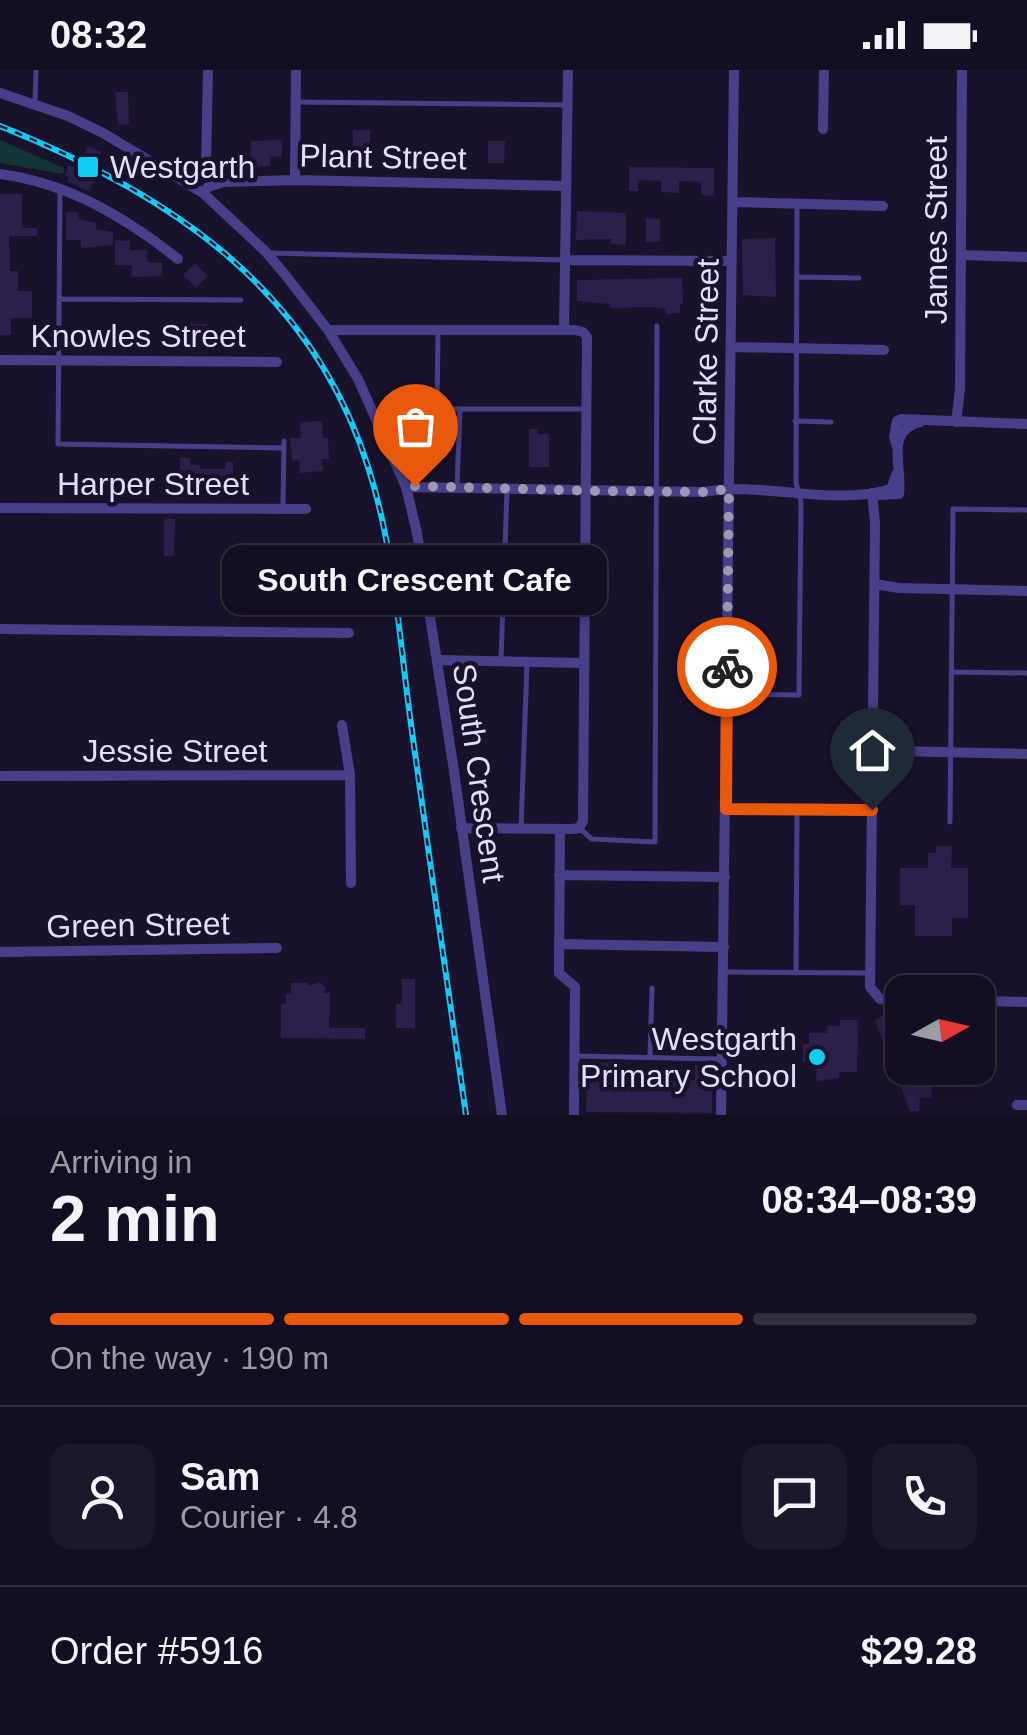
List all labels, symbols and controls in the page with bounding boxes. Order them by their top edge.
text: 08:32 [50,14,147,56]
street label: James Street [918,136,954,324]
street label: Plant Street [299,138,467,176]
place label: Westgarth [110,149,255,185]
marker: Westgarth [75,154,101,180]
street label: Clarke Street [686,258,726,446]
street label: Knowles Street [30,318,246,354]
pin [373,384,458,487]
icon: bag [388,399,443,454]
street label: Harper Street [57,466,249,502]
callout: South Crescent Cafe [222,546,608,616]
text: South Crescent Cafe [257,562,572,598]
courier [677,617,777,717]
icon: bike [700,640,755,695]
street label: South Crescent [446,661,512,885]
pin [830,708,915,811]
icon: home [845,723,900,778]
street label: Jessie Street [83,733,268,769]
street label: Green Street [46,905,230,945]
north arrow [885,975,995,1085]
map controls [885,975,995,1085]
place label: Westgarth Primary School [580,1021,797,1094]
marker: Westgarth Primary School [806,1046,828,1068]
text: Arriving in [50,1144,192,1180]
text: 08:34–08:39 [761,1179,977,1221]
text: 2 min [50,1182,220,1255]
text: On the way · 190 m [50,1340,329,1376]
button: person [50,1444,155,1549]
button: chat [742,1444,847,1549]
button: phone [872,1444,977,1549]
text: Sam [180,1456,260,1498]
text: Courier · 4.8 [180,1499,358,1535]
text: Order #5916 [50,1630,263,1672]
text: $29.28 [861,1630,977,1672]

